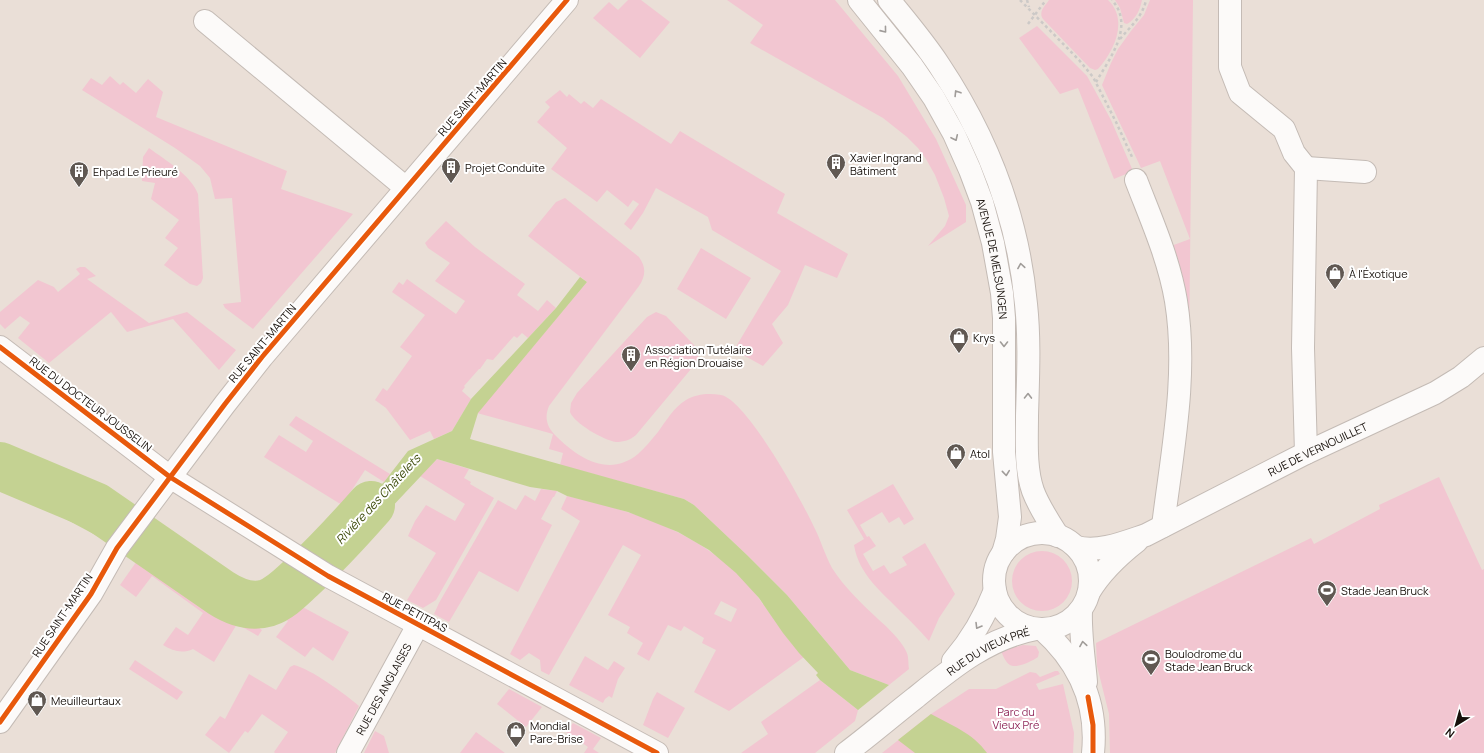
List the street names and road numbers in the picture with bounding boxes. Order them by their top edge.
street label: RUE SAINT-MARTIN [434,55,510,139]
street label: AVENUE DE MELSUNGEN [974,196,1012,320]
street label: RUE SAINT-MARTIN [225,301,299,385]
street label: RUE DU DOCTEUR JOUSSELIN [27,353,155,455]
street label: RUE DE VERNOUILLET [1265,418,1370,479]
street label: RUE SAINT-MARTIN [28,570,96,660]
street label: RUE PETITPAS [380,589,450,635]
street label: RUE DU VIEUX PRÉ [943,623,1031,678]
street label: RUE DES ANGLAISES [352,640,414,738]

